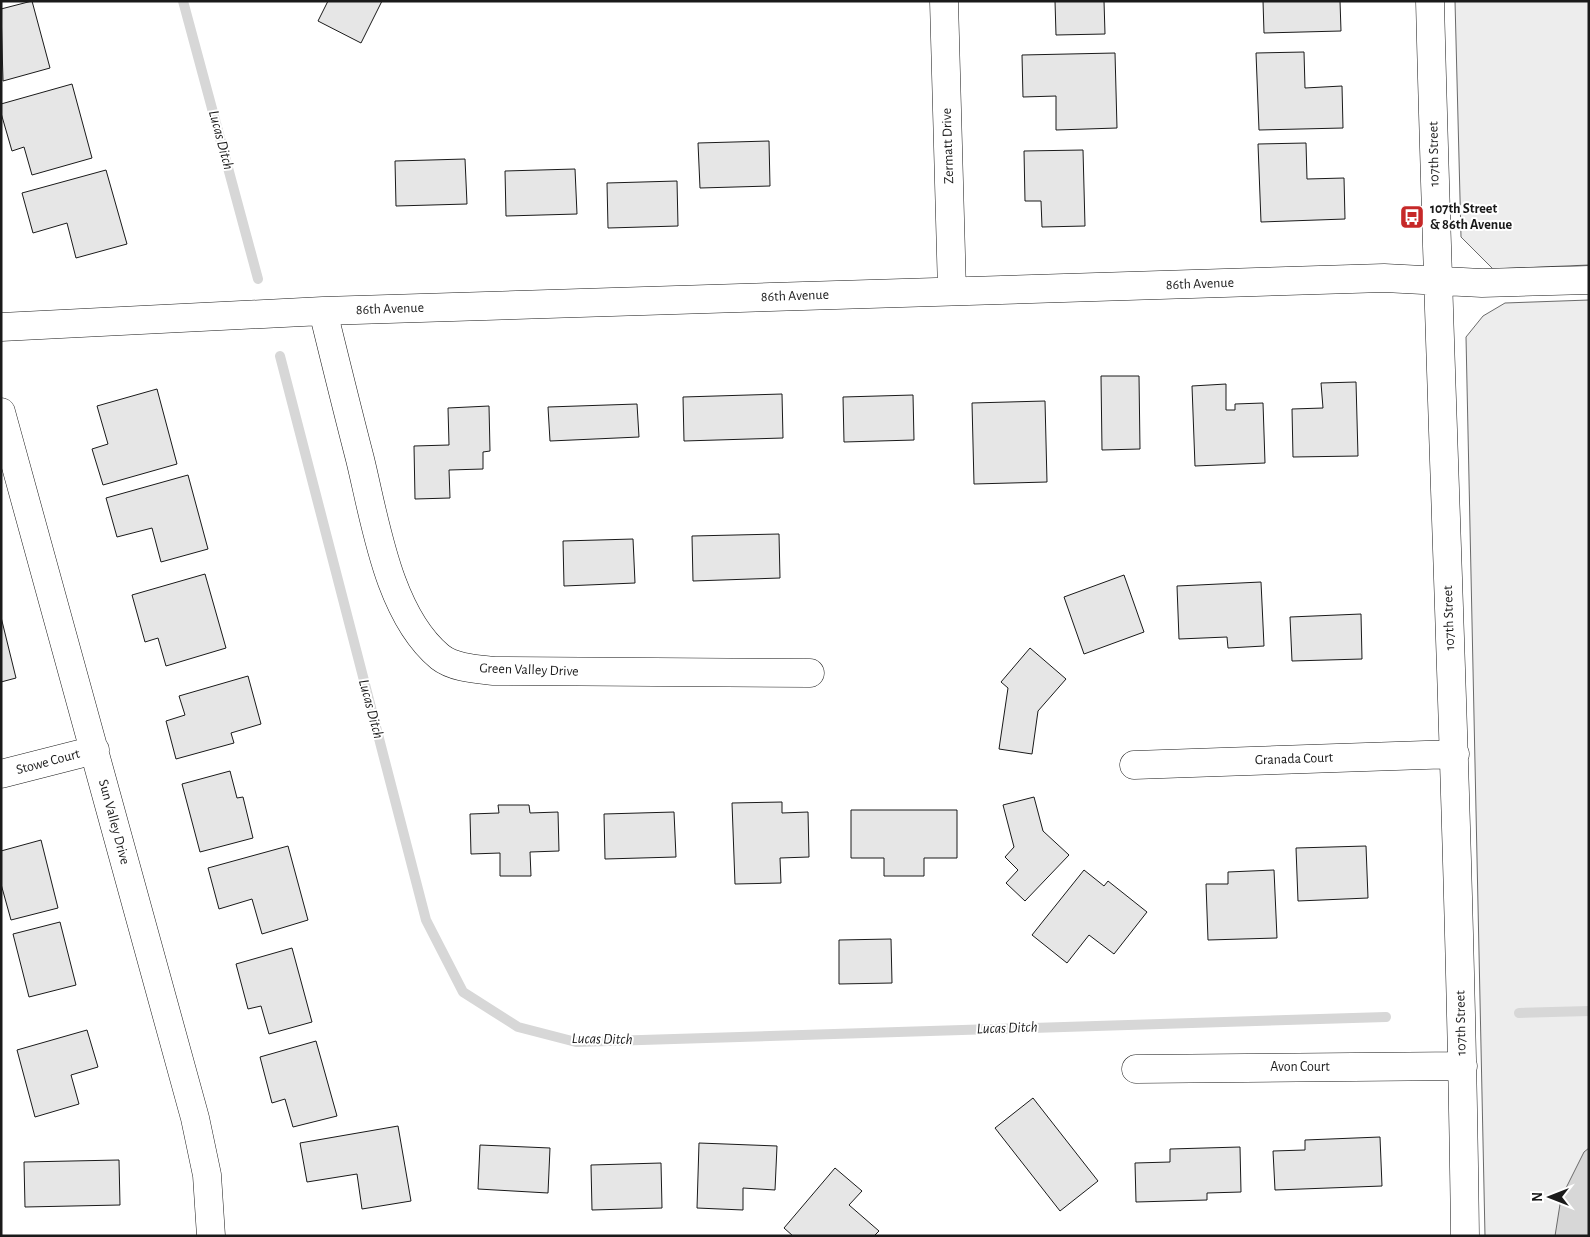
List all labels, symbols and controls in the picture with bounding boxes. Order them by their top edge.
street label: Zermatt Drive [940,108,956,184]
water label: Lucas Ditch [206,109,236,171]
street label: 107th Street [1426,121,1442,187]
place label: 107th Street & 86th Avenue [1430,202,1512,232]
bus stop icon: 107th Street & 86th Avenue [1399,204,1425,230]
street label: 86th Avenue [1166,276,1234,292]
street label: 86th Avenue [761,288,829,304]
street label: 86th Avenue [356,301,424,317]
street label: 107th Street [1441,585,1457,651]
street label: Green Valley Drive [479,661,579,679]
water label: Lucas Ditch [356,678,386,740]
street label: Stowe Court [15,747,82,777]
street label: Granada Court [1255,751,1334,767]
street label: Sun Valley Drive [96,778,132,866]
street label: 107th Street [1453,990,1469,1056]
water label: Lucas Ditch [976,1019,1038,1037]
water label: Lucas Ditch [571,1031,633,1047]
street label: Avon Court [1270,1060,1330,1074]
north arrow [1525,1172,1575,1222]
text: N [1531,1192,1545,1202]

